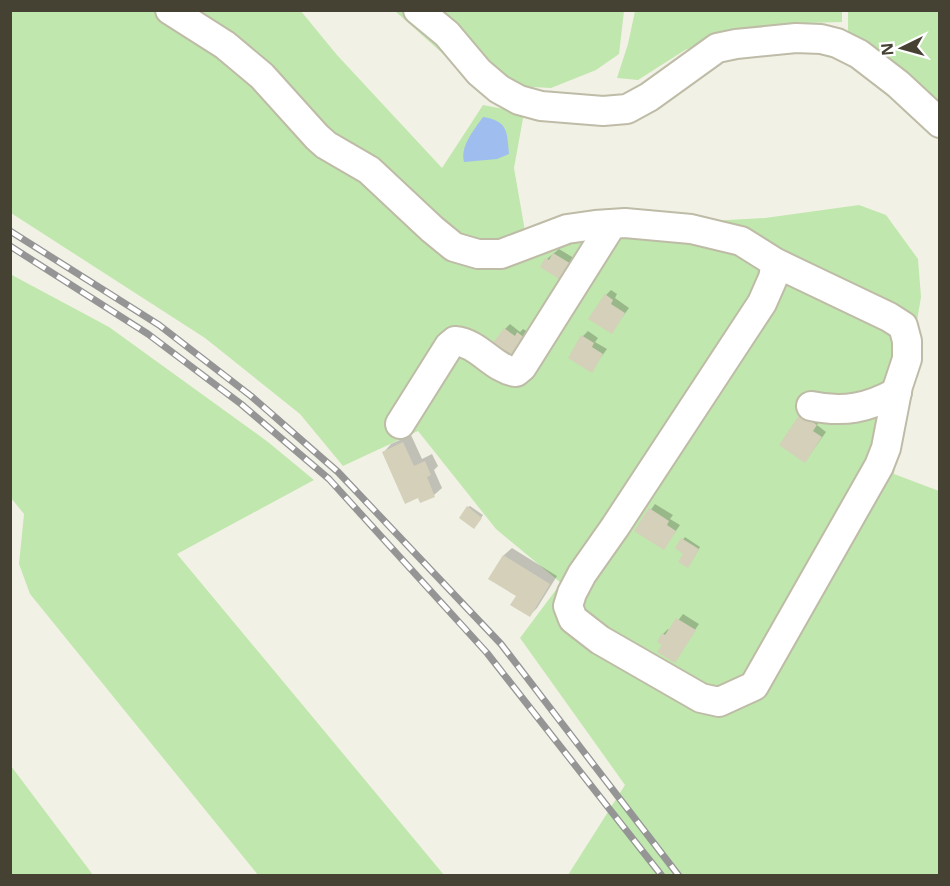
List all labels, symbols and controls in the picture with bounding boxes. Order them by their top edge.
north arrow [872,18,932,78]
text: N [876,42,899,57]

